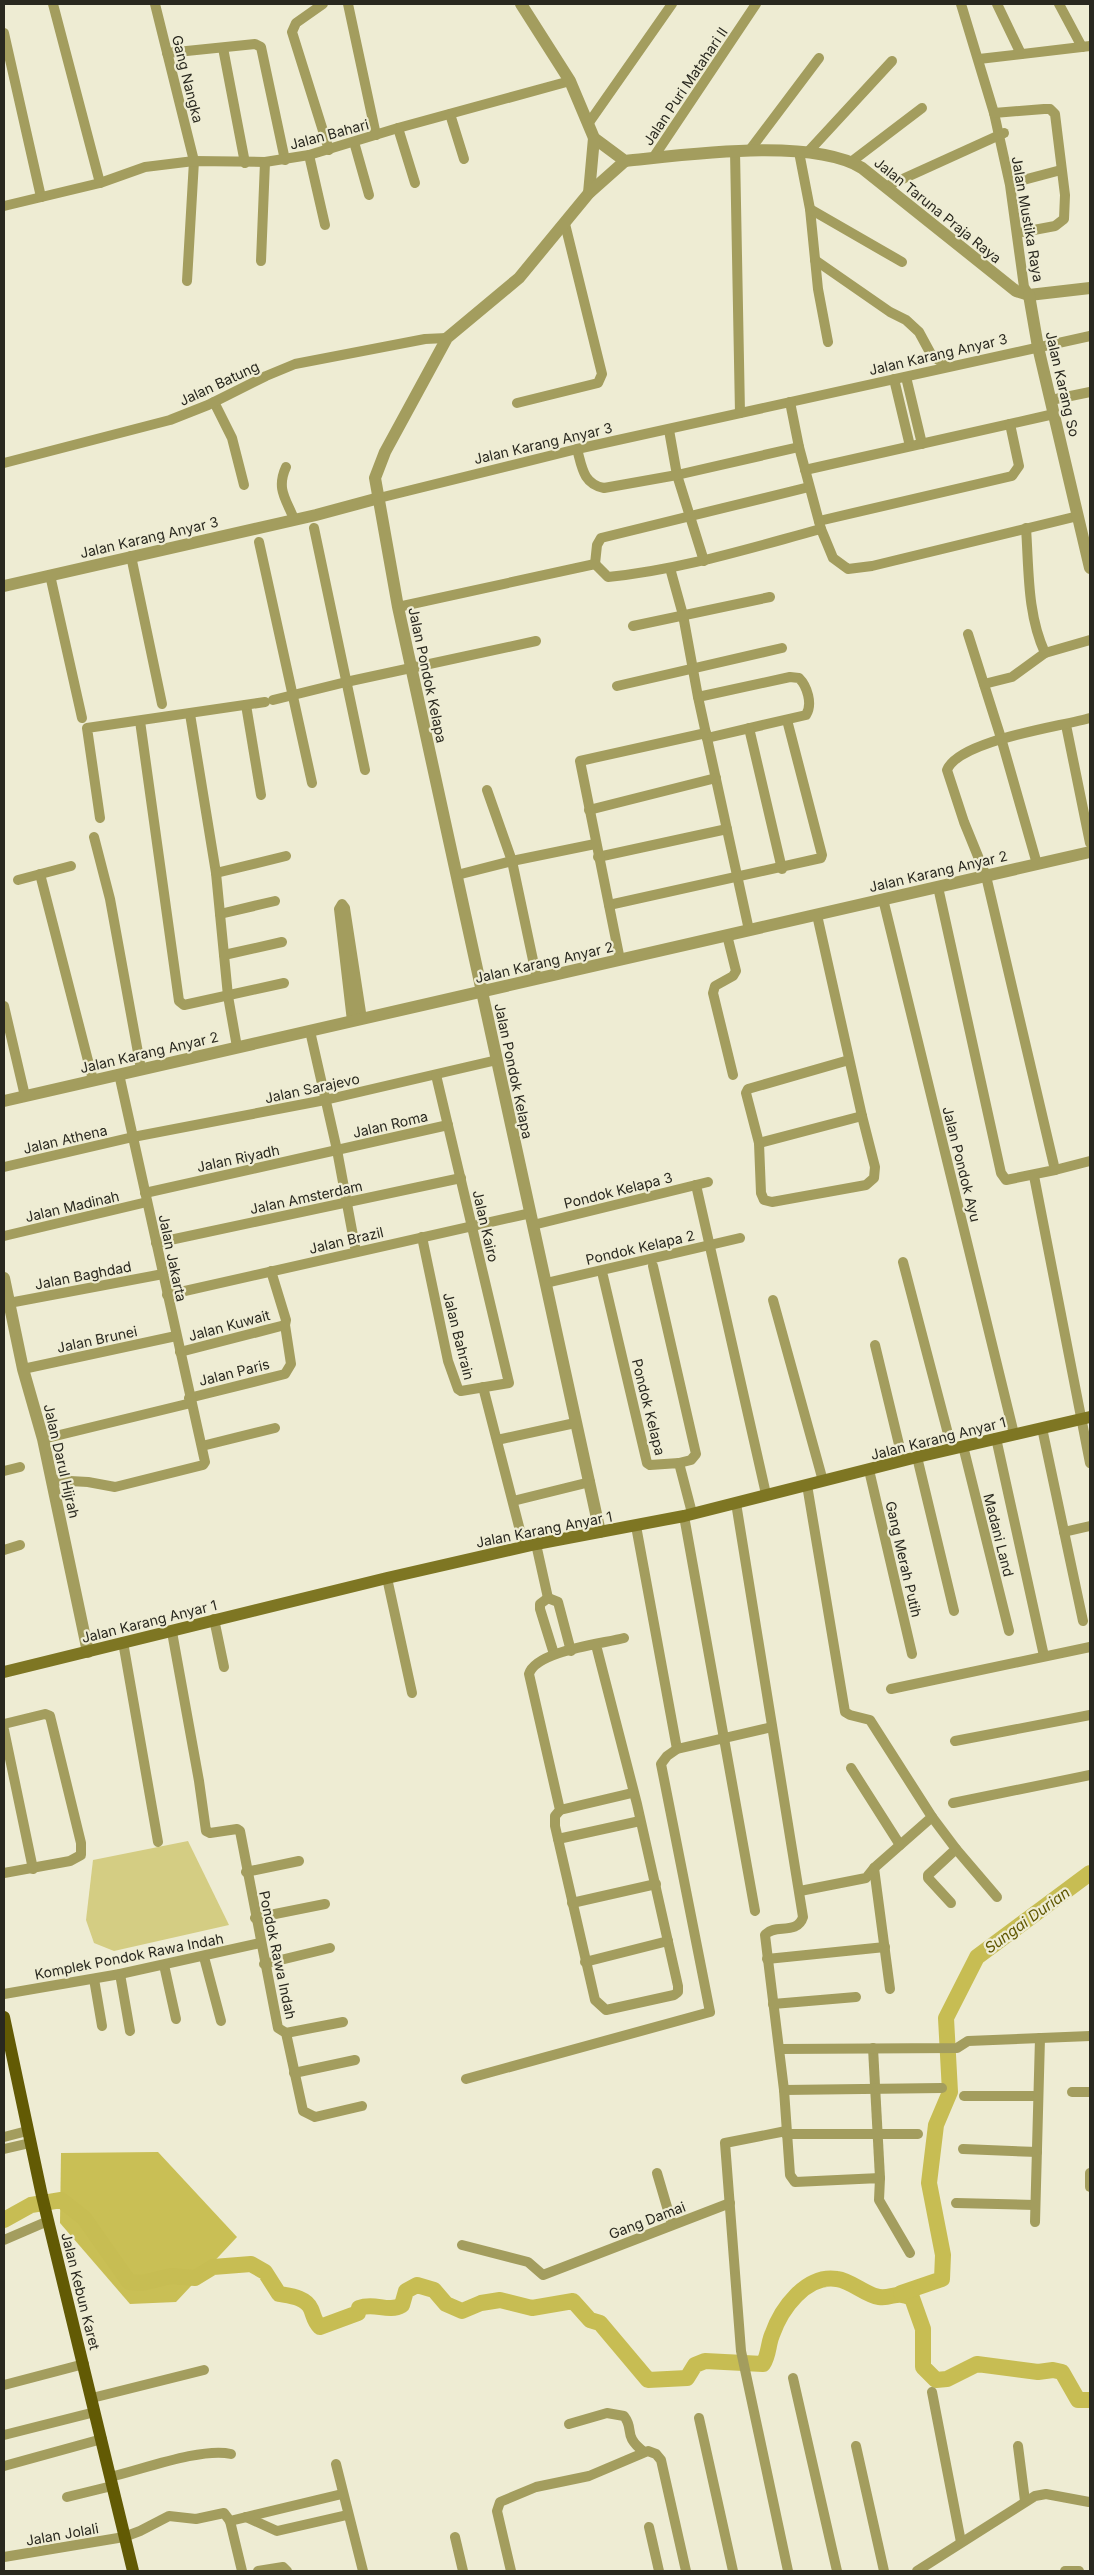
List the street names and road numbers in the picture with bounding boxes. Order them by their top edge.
street label: Jalan Puri Matahari II [639,24,731,148]
street label: Gang Nangka [169,33,207,125]
street label: Jalan Bahari [288,115,370,153]
street label: Jalan Taruna Praja Raya [871,154,1005,266]
street label: Jalan Mustika Raya [1009,155,1047,283]
street label: Jalan Karang Anyar 3 [867,330,1009,378]
street label: Jalan Karang So [1043,330,1083,438]
street label: Jalan Batung [176,357,262,409]
street label: Jalan Karang Anyar 3 [472,419,614,467]
street label: Jalan Karang Anyar 3 [78,513,220,561]
street label: Jalan Pondok Kelapa [405,606,451,744]
street label: Jalan Karang Anyar 2 [867,847,1009,895]
street label: Jalan Karang Anyar 2 [473,938,615,986]
street label: Jalan Pondok Kelapa [491,1002,537,1140]
street label: Jalan Karang Anyar 2 [78,1028,220,1076]
street label: Jalan Sarajevo [263,1070,361,1106]
street label: Jalan Pondok Ayu [939,1105,985,1223]
street label: Jalan Roma [351,1107,429,1141]
street label: Jalan Athena [21,1121,109,1157]
street label: Jalan Riyadh [195,1141,281,1175]
street label: Pondok Kelapa 3 [562,1168,674,1212]
street label: Jalan Amsterdam [248,1177,364,1217]
street label: Jalan Madinah [23,1187,121,1225]
street label: Jalan Kairo [469,1188,503,1264]
street label: Jalan Jakarta [155,1213,191,1303]
street label: Jalan Brazil [307,1223,385,1257]
street label: Pondok Kelapa 2 [584,1226,696,1268]
street label: Jalan Baghdad [33,1257,133,1293]
street label: Jalan Bahrain [440,1291,478,1381]
street label: Jalan Kuwait [186,1306,272,1344]
street label: Jalan Brunei [55,1322,139,1356]
street label: Jalan Paris [197,1355,271,1389]
street label: Pondok Kelapa [629,1357,669,1457]
street label: Jalan Darul Hijrah [41,1402,83,1520]
street label: Jalan Karang Anyar 1 [869,1413,1007,1463]
street label: Madani Land [980,1492,1018,1578]
street label: Gang Merah Putih [882,1499,926,1619]
street label: Jalan Karang Anyar 1 [474,1507,614,1551]
street label: Jalan Karang Anyar 1 [80,1596,218,1646]
street label: Pondok Rawa Indah [256,1889,300,2021]
street label: Komplek Pondok Rawa Indah [33,1929,225,1983]
street label: Gang Damai [606,2198,688,2242]
street label: Jalan Kebun Karet [58,2231,104,2352]
street label: Jalan Jolali [24,2519,100,2549]

